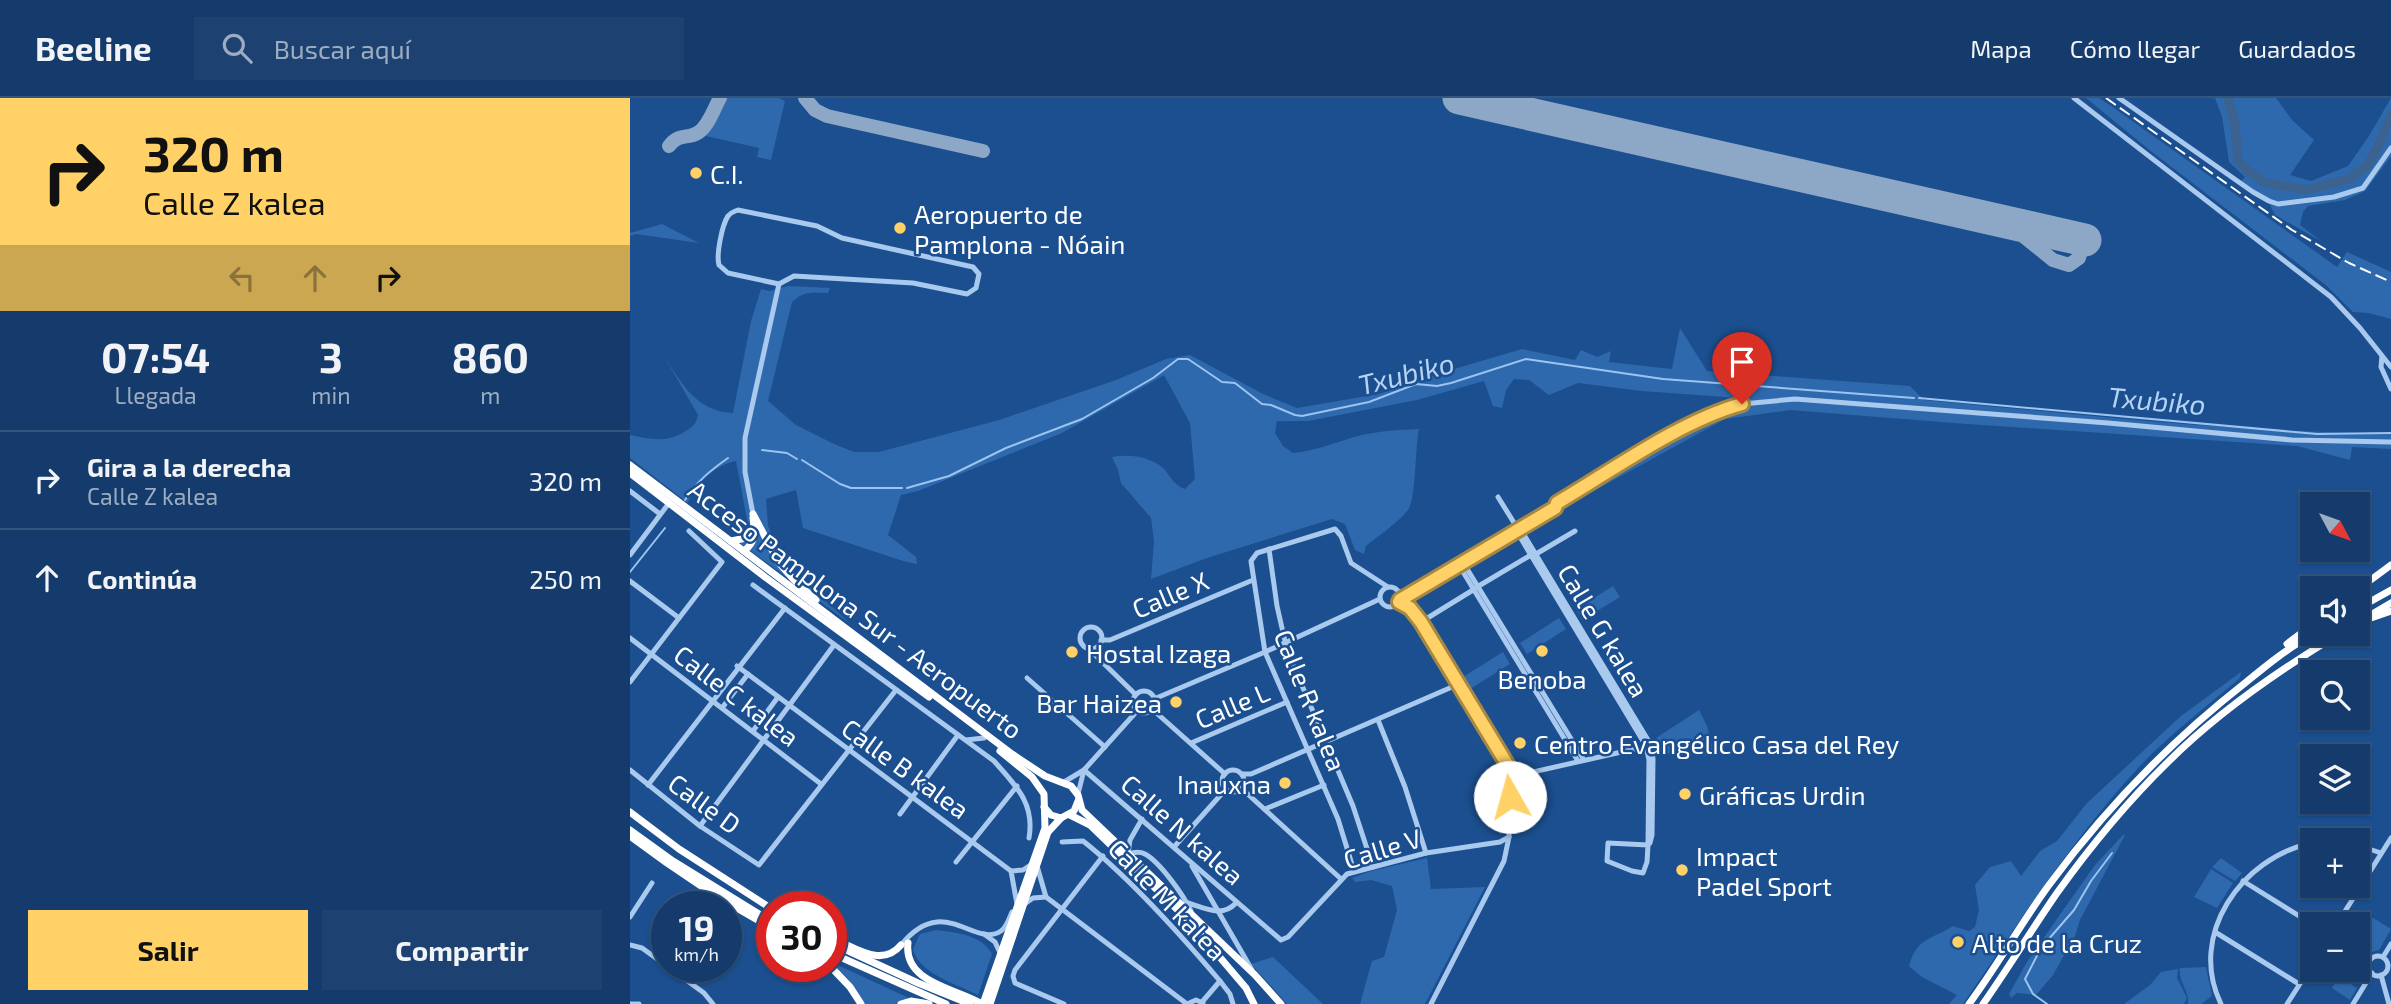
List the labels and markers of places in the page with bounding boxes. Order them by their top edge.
place label: C.I. [710,158,744,189]
marker: C.I. [688,165,704,181]
place label: Aeropuerto de Pamplona - Nóain [914,198,1125,259]
marker: Aeropuerto de Pamplona - Nóain [892,220,908,236]
pin [1712,332,1772,404]
place label: Hostal Izaga [1086,637,1231,668]
marker: Benoba [1534,643,1550,659]
marker: Hostal Izaga [1064,644,1080,660]
place label: Benoba [1497,663,1587,694]
place label: Bar Haizea [1036,687,1162,718]
marker: Bar Haizea [1168,694,1184,710]
place label: Centro Evangélico Casa del Rey [1534,728,1900,759]
marker: Centro Evangélico Casa del Rey [1512,735,1528,751]
place label: Inauxna [1177,768,1271,799]
marker: Inauxna [1277,775,1293,791]
place label: Gráficas Urdin [1699,779,1866,810]
marker: Gráficas Urdin [1677,786,1693,802]
place label: Impact Padel Sport [1696,840,1832,901]
marker: Impact Padel Sport [1674,862,1690,878]
place label: Alto de la Cruz [1972,927,2142,958]
marker: Alto de la Cruz [1950,934,1966,950]

